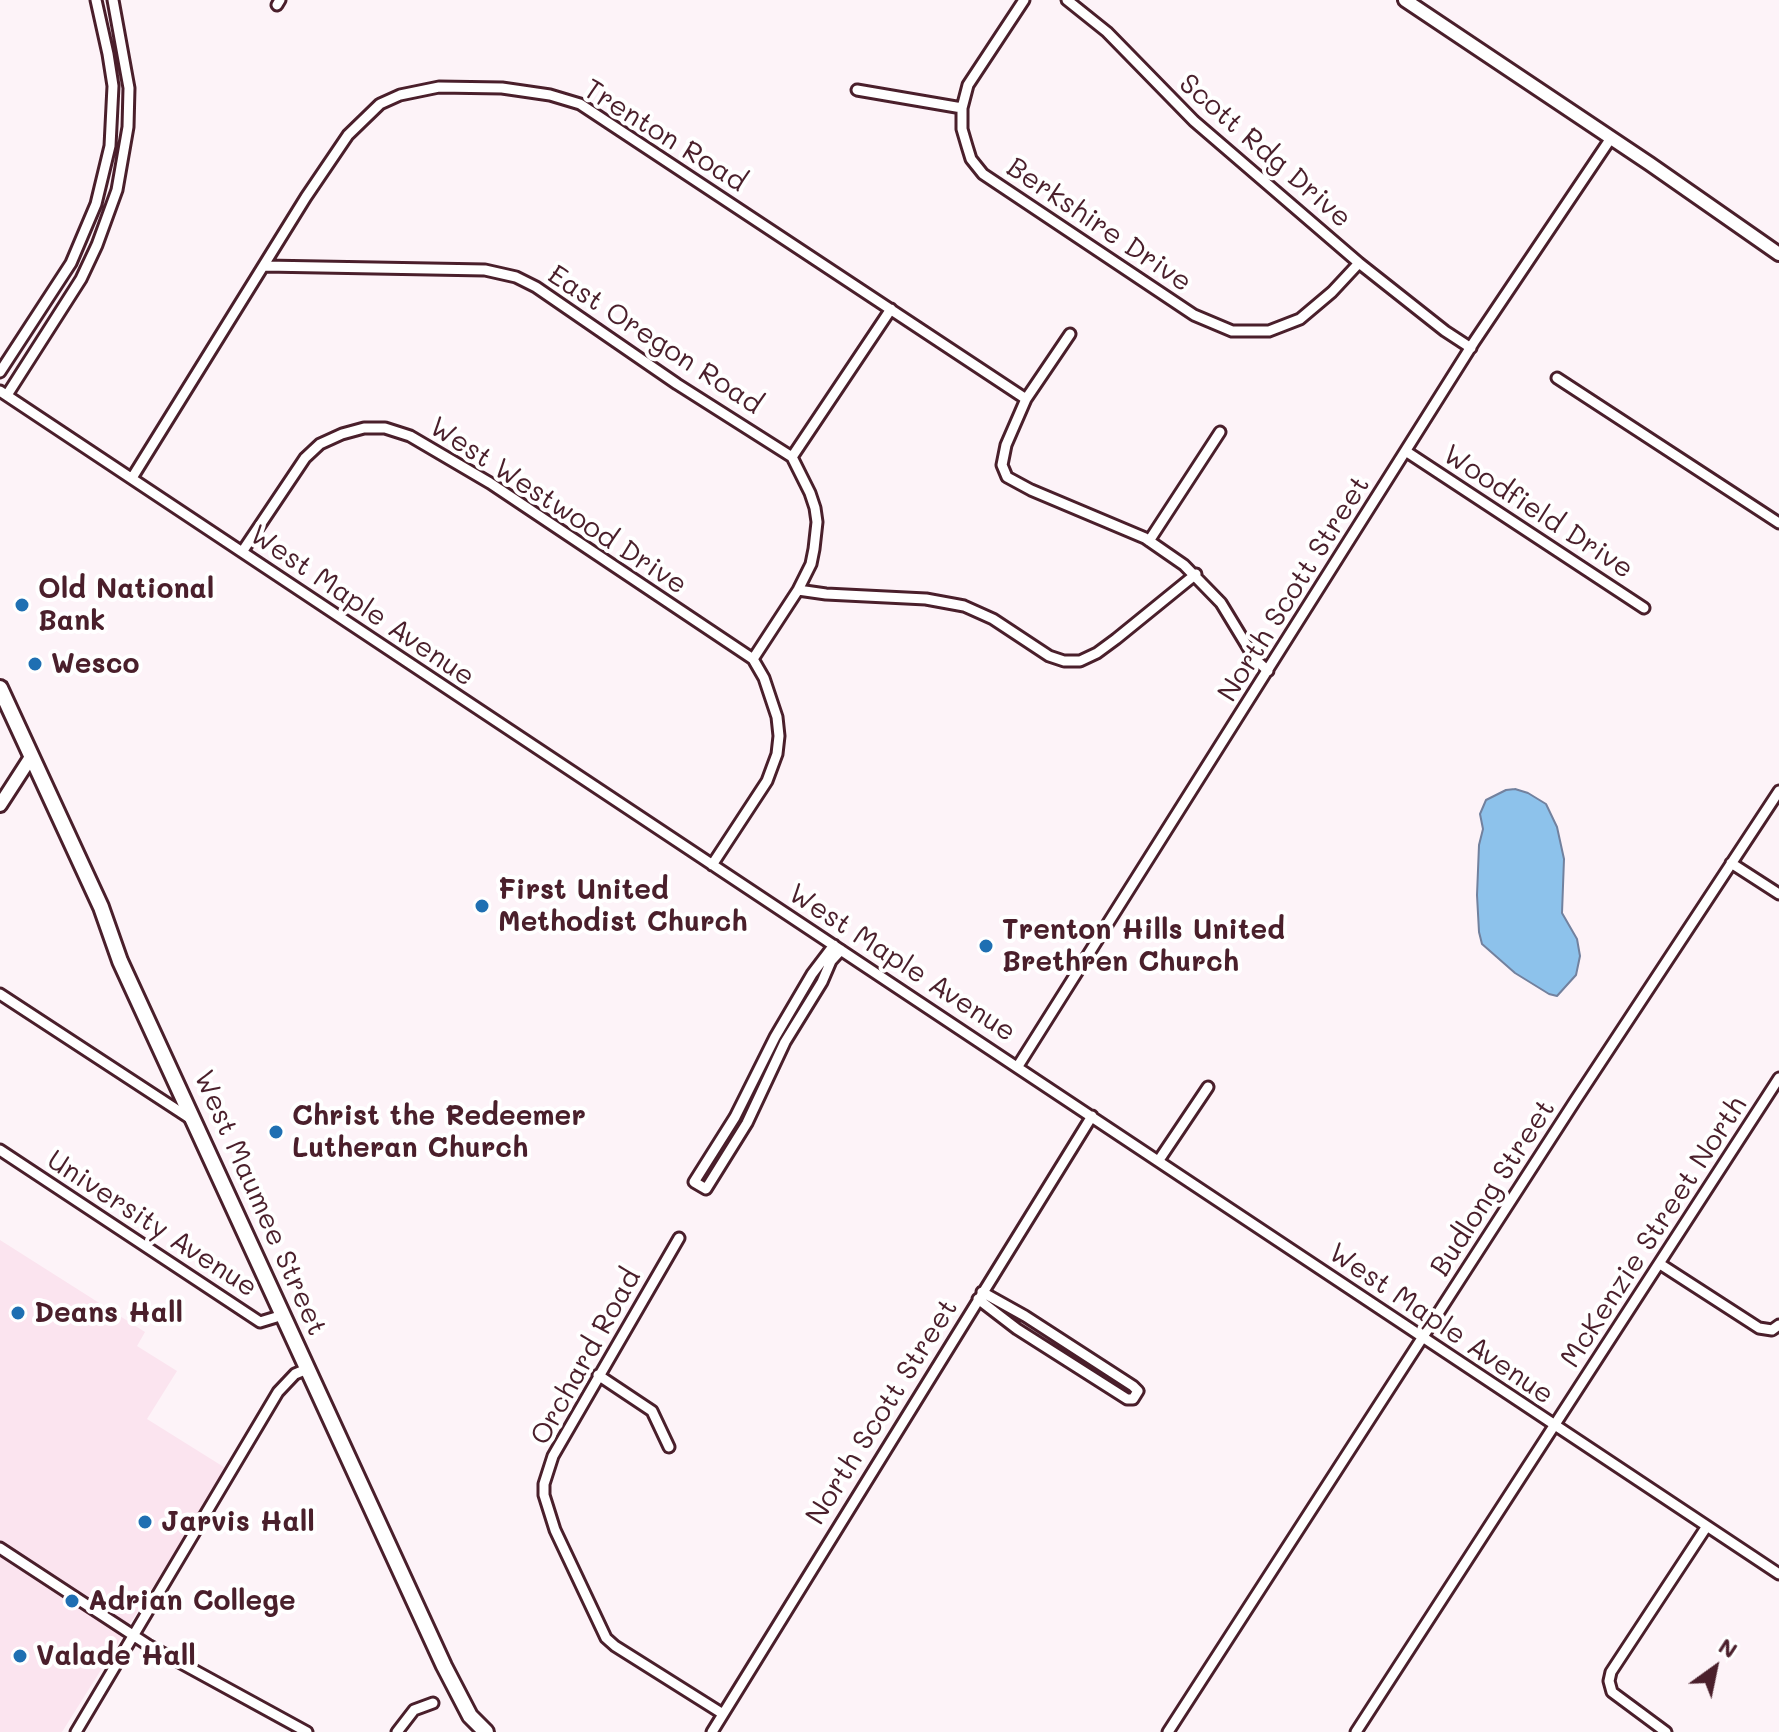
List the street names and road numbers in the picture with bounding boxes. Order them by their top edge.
street label: Scott Rdg Drive [1172,67,1358,235]
street label: Trenton Road [577,73,753,199]
street label: Berkshire Drive [1000,151,1198,299]
street label: East Oregon Road [541,258,769,422]
street label: West Westwood Drive [423,410,693,602]
street label: Woodfield Drive [1437,438,1639,586]
street label: North Scott Street [1211,470,1377,708]
street label: West Maple Avenue [243,518,481,694]
street label: West Maple Avenue [782,877,1022,1049]
street label: West Maumee Street [186,1065,334,1341]
street label: McKenzie Street North [1554,1090,1754,1374]
street label: Budlong Street [1423,1093,1563,1283]
street label: University Avenue [41,1143,263,1305]
street label: West Maple Avenue [1322,1236,1560,1412]
street label: Orchard Road [524,1263,648,1451]
street label: North Scott Street [799,1293,965,1531]

